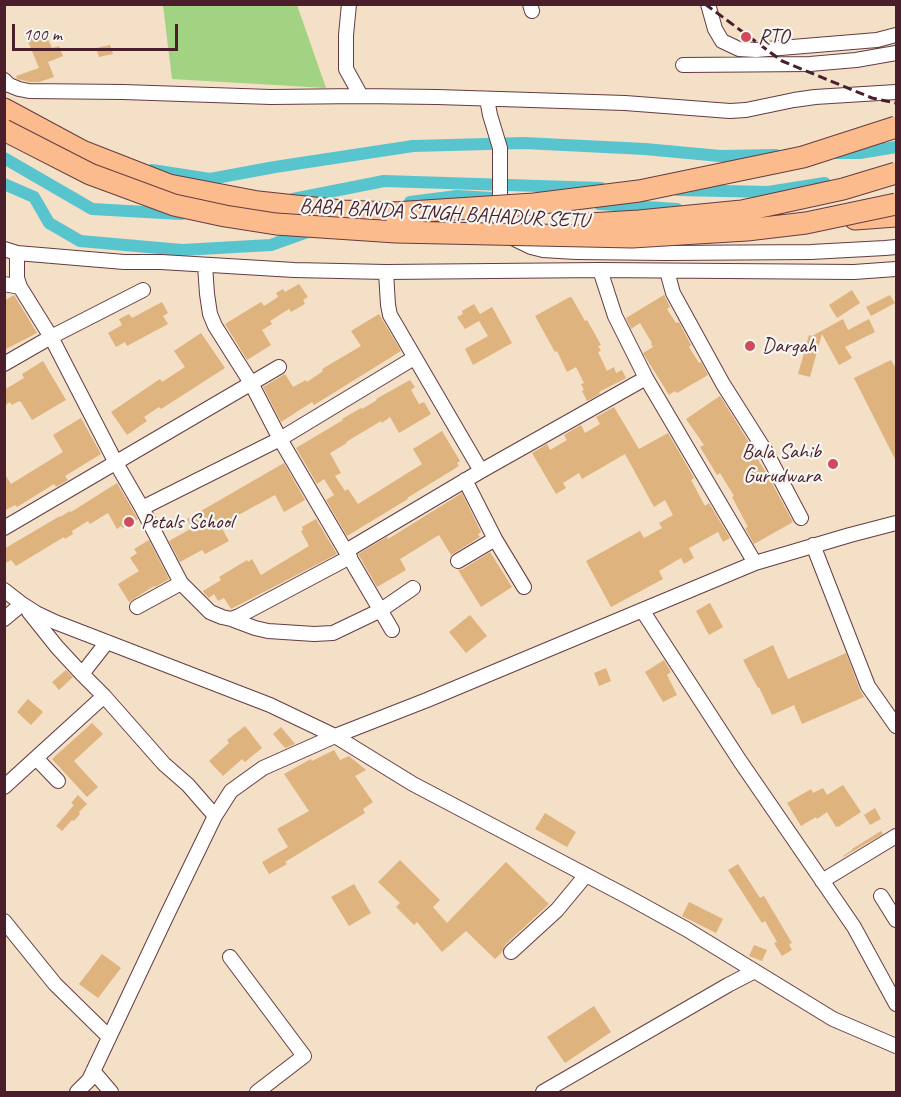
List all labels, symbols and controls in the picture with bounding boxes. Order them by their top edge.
scale bar [15,12,182,50]
text: 100 m [23,23,62,45]
place label: RTO [758,24,789,50]
marker: RTO [739,30,753,44]
street label: BABA BANDA SINGH BAHADUR SETU [299,194,589,234]
place label: Dargah [762,333,816,359]
marker: Dargah [743,339,757,353]
place label: Bala Sahib Gurudwara [742,439,821,489]
marker: Bala Sahib Gurudwara [826,457,840,471]
place label: Petals School [141,509,233,535]
marker: Petals School [122,515,136,529]

